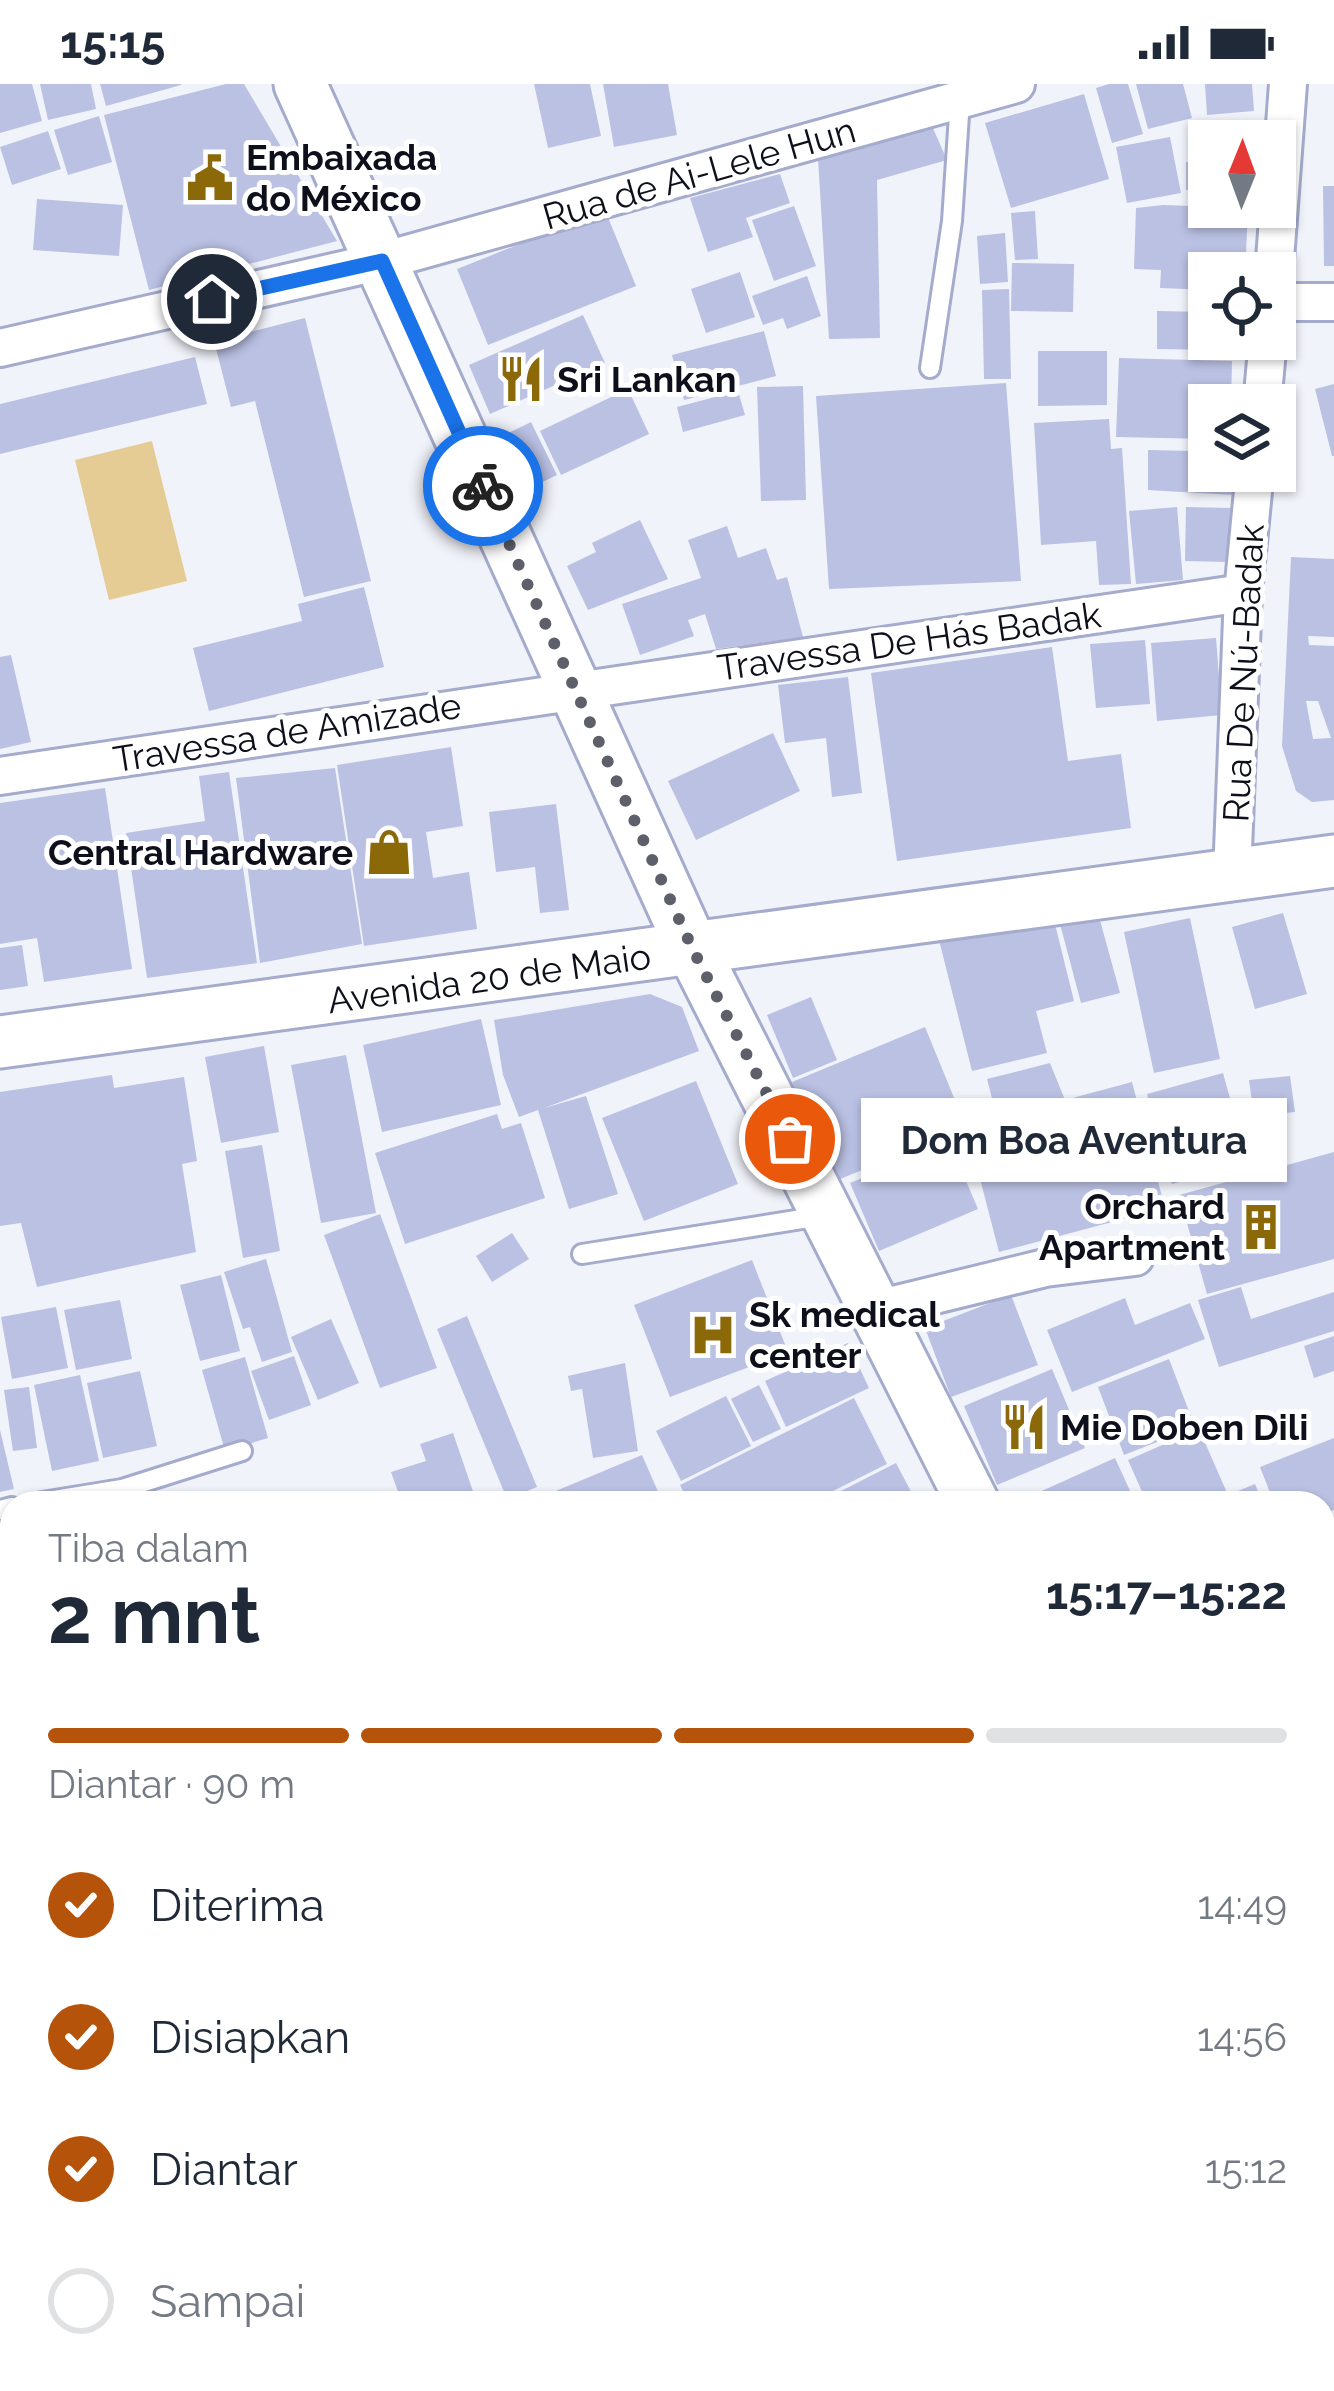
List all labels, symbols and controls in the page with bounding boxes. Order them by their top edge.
text: 15:15 [60,16,165,69]
street label: Rua de Ai-Lele Hun [538,108,860,238]
north arrow [1188,120,1296,228]
map controls [1188,120,1296,492]
place label: Embaixada do México [246,136,437,219]
public building icon: Embaixada do México [185,153,235,203]
pin [161,248,263,350]
button: locate [1188,252,1296,360]
icon: home [179,266,245,332]
restaurant icon: Sri Lankan [496,354,546,404]
place label: Sri Lankan [557,358,736,400]
button: layers [1188,384,1296,492]
courier [423,426,543,546]
icon: bike [450,453,516,519]
street label: Rua De Nú-Badak [1214,523,1272,823]
street label: Travessa De Hás Badak [715,593,1103,689]
street label: Travessa de Amizade [110,684,464,780]
shop icon: Central Hardware [364,827,414,877]
place label: Central Hardware [48,831,353,873]
street label: Avenida 20 de Maio [325,935,653,1021]
pin [739,1088,841,1190]
callout: Dom Boa Aventura [862,1097,1288,1181]
icon: bag [757,1106,823,1172]
text: Dom Boa Aventura [901,1117,1247,1163]
place label: Orchard Apartment [1039,1185,1225,1268]
building icon: Orchard Apartment [1236,1202,1286,1252]
place label: Sk medical center [749,1293,940,1376]
hospital icon: Sk medical center [688,1310,738,1360]
restaurant icon: Mie Doben Dili [999,1402,1049,1452]
place label: Mie Doben Dili [1060,1406,1308,1448]
text: Tiba dalam [48,1525,249,1571]
text: 15:17–15:22 [1046,1567,1287,1620]
text: 2 mnt [48,1570,260,1661]
text: Diantar · 90 m [48,1761,295,1807]
icon: check [48,1872,114,1938]
text: Diterima [150,1879,325,1932]
text: 14:49 [1198,1882,1287,1928]
icon: check [48,2004,114,2070]
text: Disiapkan [150,2011,350,2064]
text: 14:56 [1197,2014,1287,2060]
icon: check [48,2136,114,2202]
text: Diantar [150,2143,298,2196]
text: 15:12 [1205,2146,1287,2192]
text: Sampai [150,2275,305,2328]

